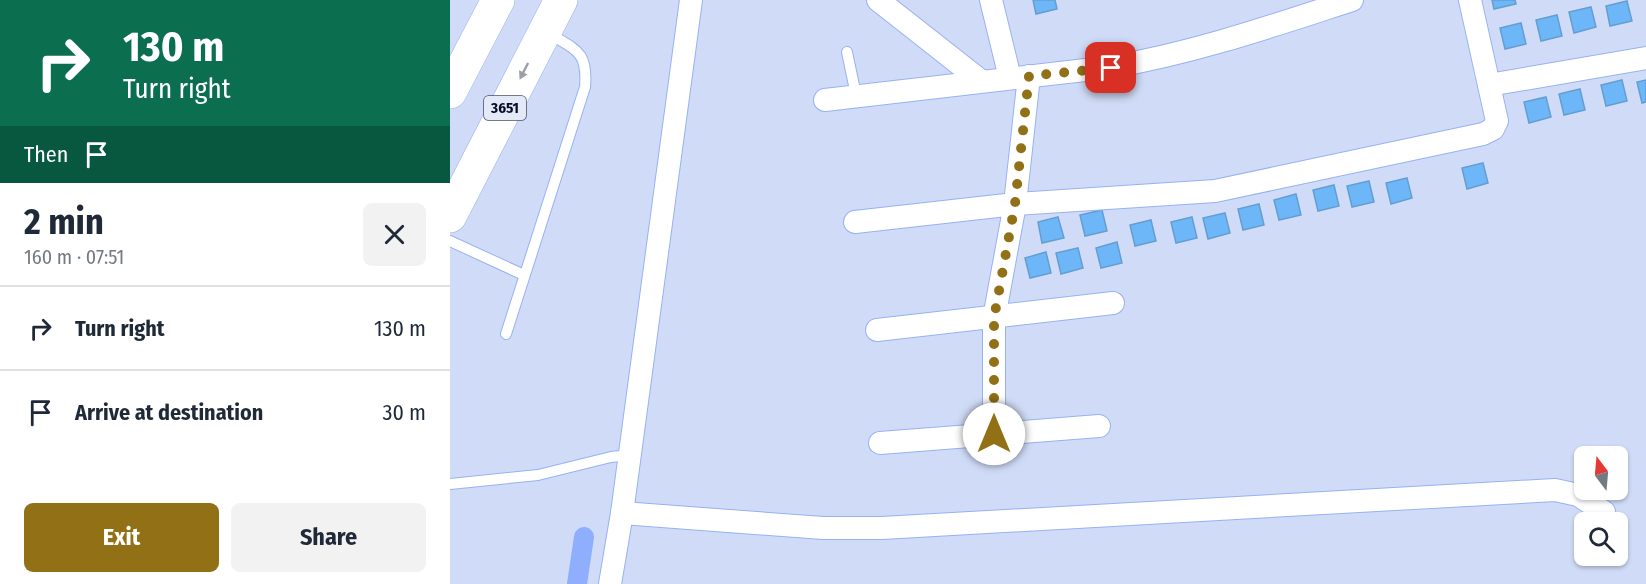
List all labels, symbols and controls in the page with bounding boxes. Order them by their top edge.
text: 130 m [123,22,224,72]
icon: right [24,24,102,102]
pin [1085,42,1136,93]
icon: arrive [1094,51,1127,84]
one-way arrow [520,62,529,79]
text: Turn right [123,73,231,105]
road number: 3651 [484,96,526,120]
icon: arrive [80,138,113,171]
text: Then [24,141,68,168]
text: 2 min [24,200,104,244]
button: close [363,203,426,266]
text: 160 m · 07:51 [24,245,124,269]
icon: right [24,312,57,345]
text: Turn right [75,315,164,342]
text: 130 m [374,315,426,342]
icon: arrive [24,396,57,429]
text: Arrive at destination [75,399,263,426]
text: 30 m [383,399,426,426]
position arrow [962,402,1026,466]
north arrow [1574,446,1628,500]
map controls [1574,446,1628,566]
button: Exit [24,503,219,572]
button: Share [231,503,426,572]
button: search [1574,512,1628,566]

